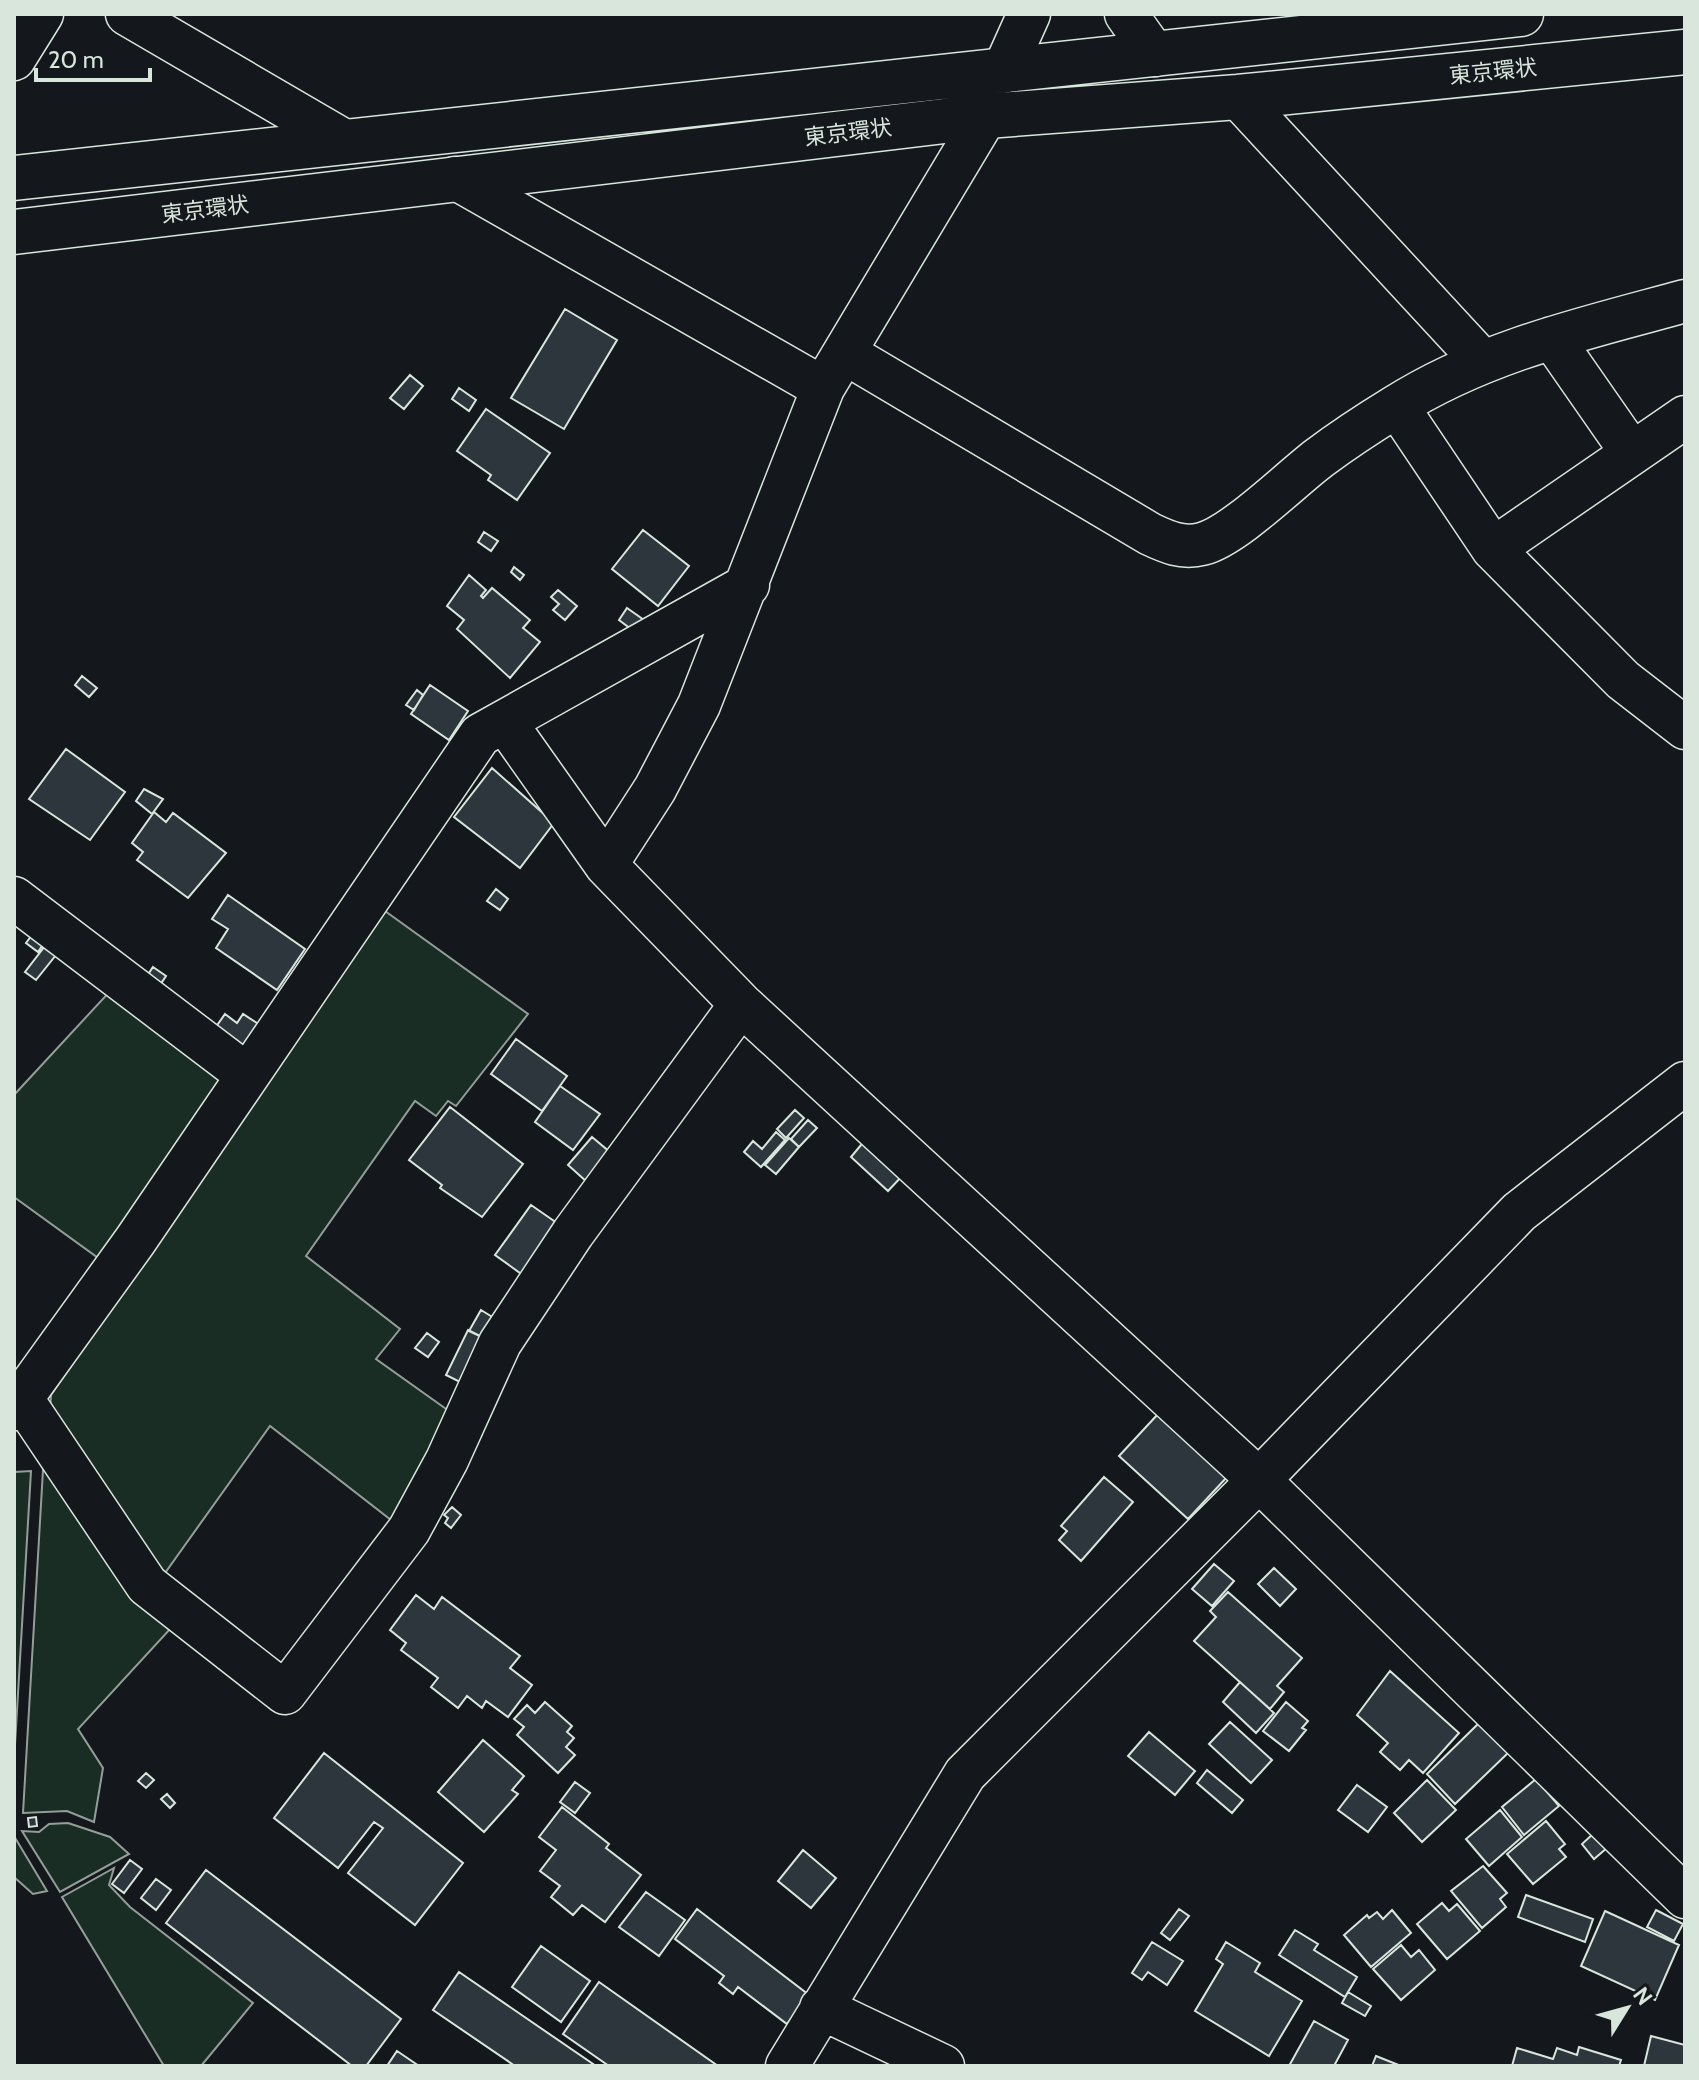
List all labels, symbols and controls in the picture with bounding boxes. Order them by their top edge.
scale bar [36,32,150,82]
text: 20 m [48,45,104,74]
street label: 東京環状 [1448,53,1538,90]
street label: 東京環状 [803,114,893,151]
street label: 東京環状 [160,191,250,228]
north arrow [1587,1968,1667,2048]
text: N [1627,1982,1658,2011]

